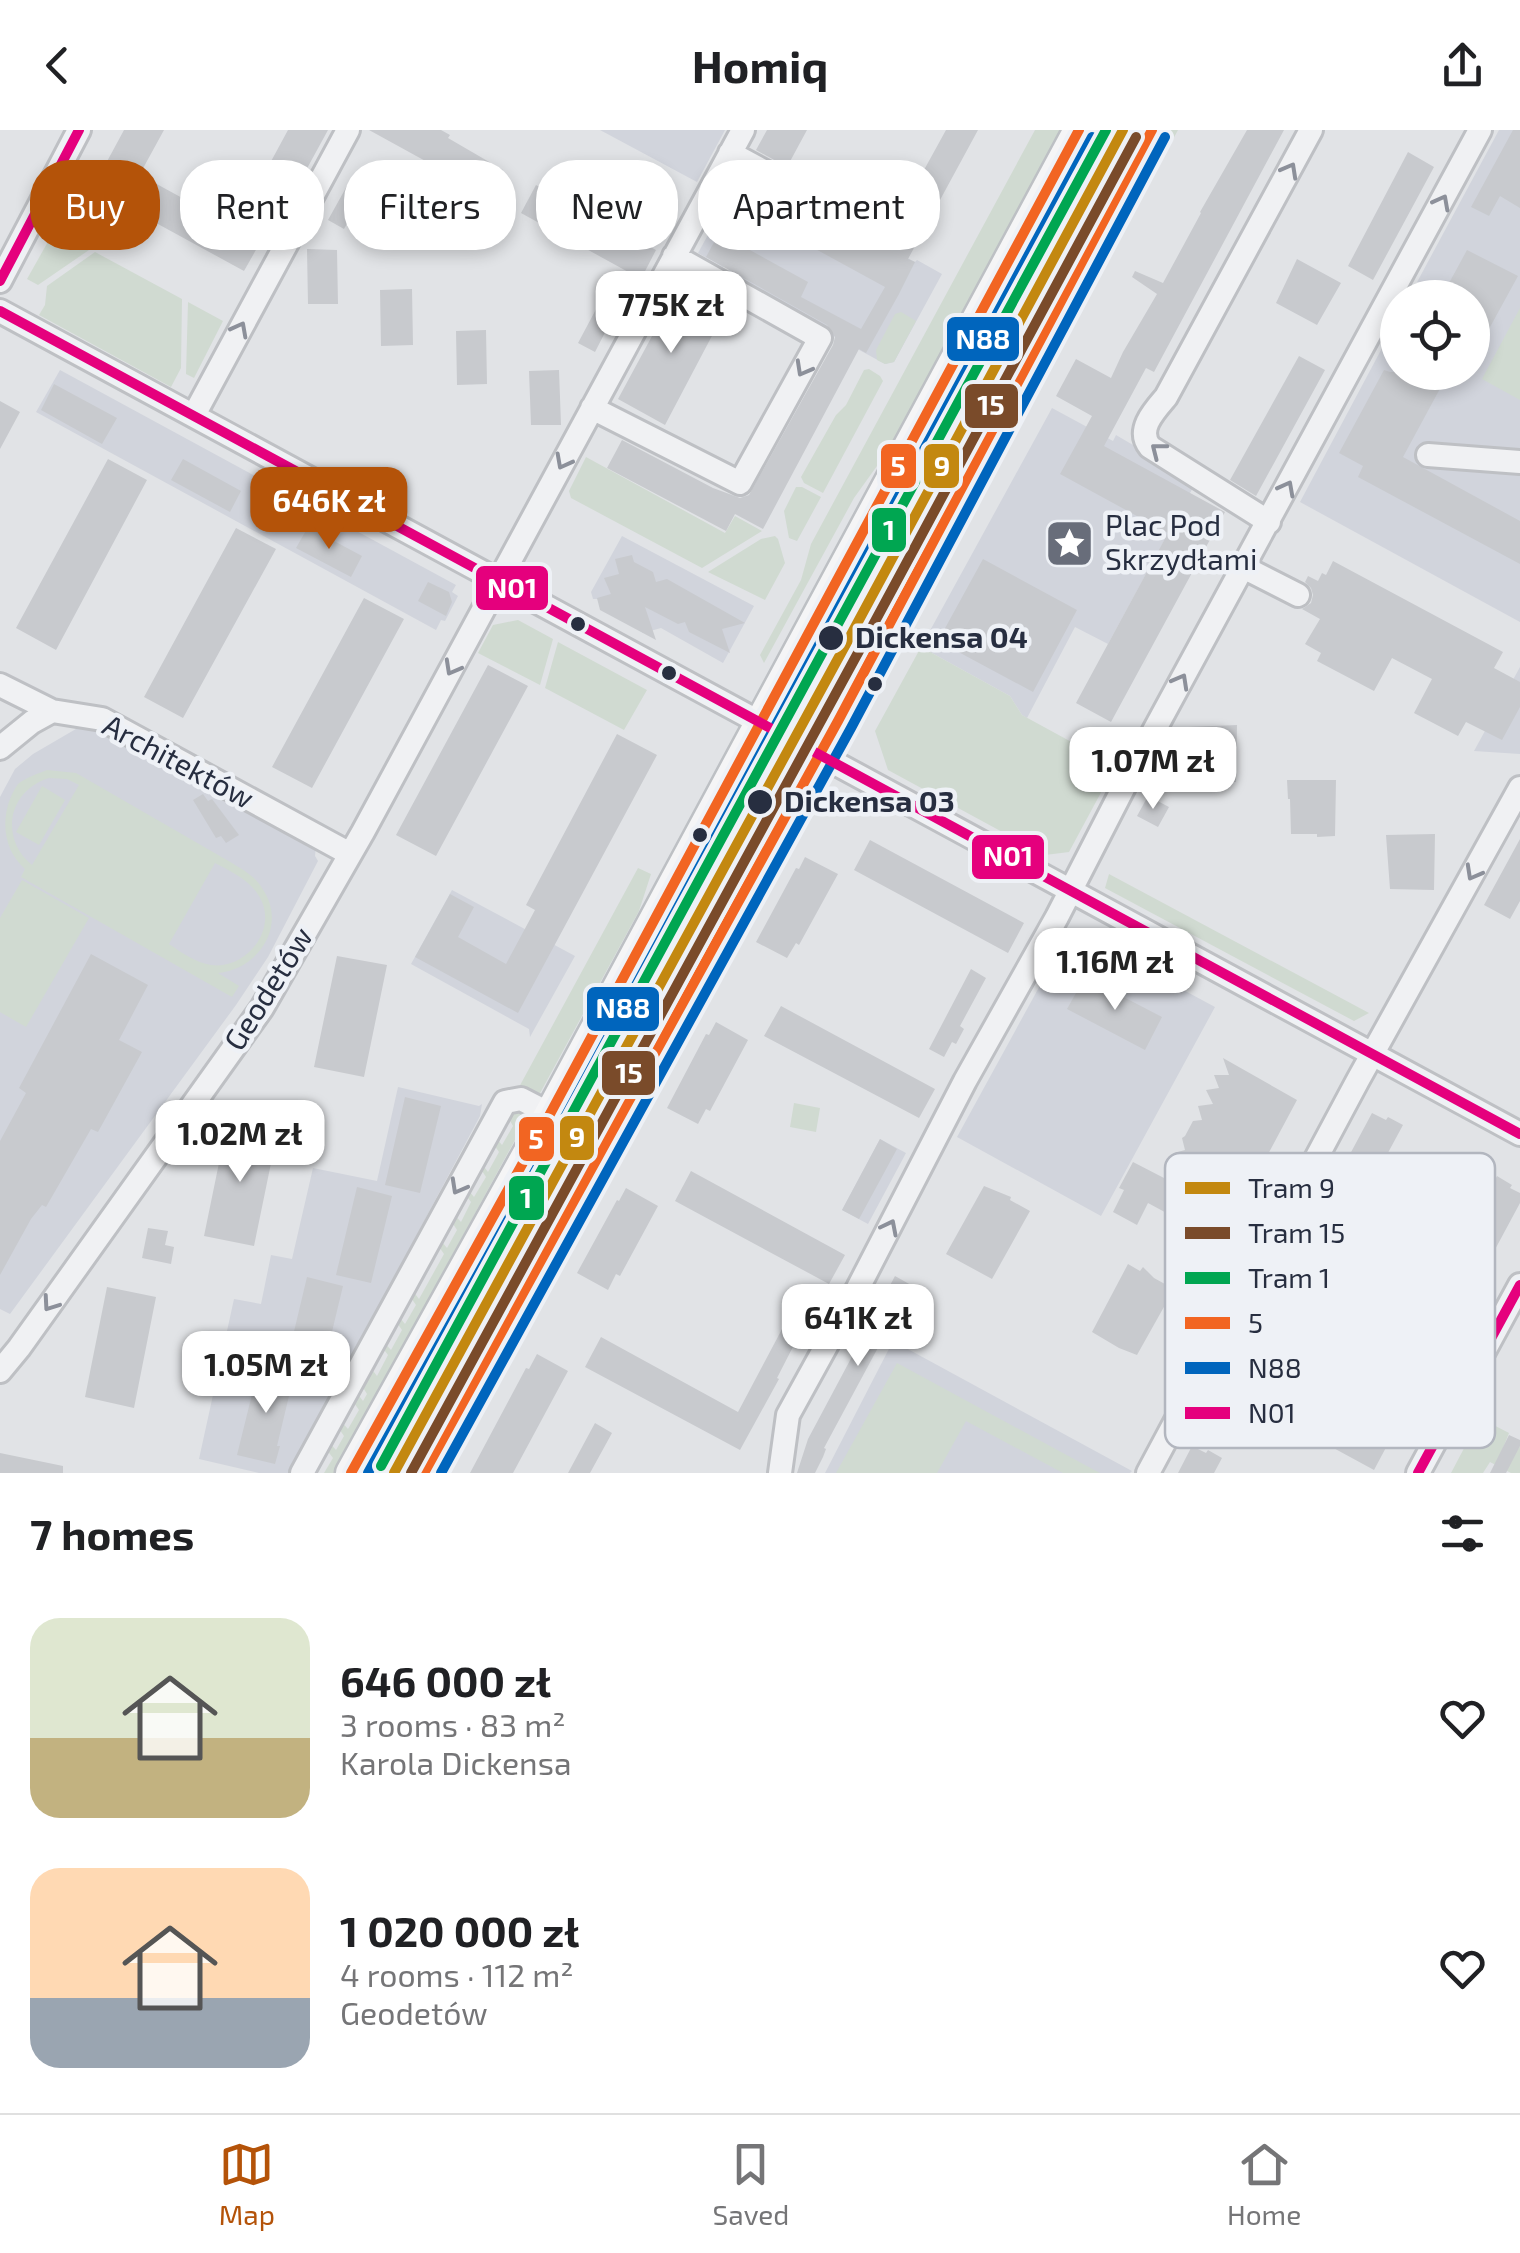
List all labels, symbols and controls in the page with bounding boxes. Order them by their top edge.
icon: back [30,38,85,93]
text: Homiq [692,38,828,92]
icon: share [1435,38,1490,93]
chip: Buy [30,160,160,250]
chip: Rent [180,160,324,250]
chip: Filters [344,160,516,250]
chip: New [536,160,678,250]
chip: Apartment [698,160,940,250]
one-way arrow [1277,163,1297,181]
one-way arrow [1430,195,1449,213]
pin: 775K zł [579,271,763,356]
map controls [1380,280,1490,390]
button: locate [1380,280,1490,390]
text: 775K zł [618,284,724,322]
line badge: N88 [945,315,1021,363]
text: N88 [955,321,1011,355]
one-way arrow [228,322,247,340]
one-way arrow [795,358,815,376]
line badge: 15 [963,382,1020,430]
text: 15 [977,387,1005,421]
line badge: 5 [879,442,918,490]
line badge: 9 [922,442,961,490]
one-way arrow [1151,444,1169,461]
text: 5 [890,448,906,482]
text: 9 [934,448,950,482]
one-way arrow [556,451,575,470]
pin: 646K zł [237,467,421,552]
text: 646K zł [272,480,386,518]
one-way arrow [1274,480,1294,498]
line badge: 1 [870,506,908,554]
place label: Plac Pod Skrzydłami [1105,506,1257,576]
text: 1 [883,512,895,546]
place icon: Plac Pod Skrzydłami [1044,517,1096,569]
line badge: N01 [474,564,550,612]
text: N01 [487,570,537,604]
unlabelled marker [568,614,588,634]
place label: Dickensa 04 [855,618,1028,654]
marker: Dickensa 04 [816,623,846,653]
one-way arrow [445,657,465,675]
unlabelled marker [659,663,679,683]
one-way arrow [1169,673,1188,692]
unlabelled marker [865,674,885,694]
street label: Architektów [97,705,261,815]
pin: 1.07M zł [1050,727,1256,812]
text: 1.07M zł [1091,740,1215,778]
place label: Dickensa 03 [784,782,955,818]
marker: Dickensa 03 [745,787,775,817]
unlabelled marker [690,825,710,845]
line badge: N01 [970,833,1046,881]
text: N01 [983,838,1033,872]
one-way arrow [1465,863,1485,881]
street label: Geodetów [215,920,319,1056]
pin: 1.16M zł [1012,928,1218,1013]
text: 1.16M zł [1056,941,1174,979]
line badge: N88 [585,985,661,1033]
text: N88 [595,990,651,1024]
line badge: 15 [600,1049,657,1097]
text: 15 [615,1055,643,1089]
pin: 1.02M zł [137,1100,343,1185]
text: 1.02M zł [178,1113,302,1151]
line badge: 9 [558,1114,596,1162]
line badge: 5 [517,1115,556,1163]
text: 9 [569,1119,585,1153]
text: 5 [528,1121,544,1155]
legend [1165,1153,1495,1448]
text: Tram 9 [1248,1170,1335,1204]
line badge: 1 [507,1174,546,1222]
one-way arrow [451,1177,471,1195]
text: 1 [520,1180,532,1214]
text: Tram 15 [1248,1215,1345,1249]
one-way arrow [878,1219,897,1237]
text: Tram 1 [1248,1260,1330,1294]
pin: 641K zł [766,1284,950,1369]
one-way arrow [44,1293,62,1311]
text: 641K zł [804,1297,912,1335]
text: 5 [1248,1305,1263,1339]
pin: 1.05M zł [163,1331,369,1416]
text: 1.05M zł [204,1344,328,1382]
text: N88 [1248,1350,1302,1384]
text: N01 [1248,1395,1296,1429]
icon: filters [1435,1506,1490,1561]
text: 7 homes [30,1508,194,1558]
text: 646 000 zł [340,1655,551,1705]
icon: home [110,1658,230,1778]
icon: heart [1435,1691,1490,1746]
text: 3 rooms · 83 m² [340,1705,565,1743]
text: Karola Dickensa [340,1743,572,1781]
text: 1 020 000 zł [340,1905,579,1955]
icon: home [110,1908,230,2028]
icon: heart [1435,1941,1490,1996]
text: 4 rooms · 112 m² [340,1955,574,1993]
text: Geodetów [340,1993,488,2031]
tab: Map [219,2137,275,2231]
tab: Saved [713,2137,789,2231]
tab: Home [1227,2137,1301,2231]

